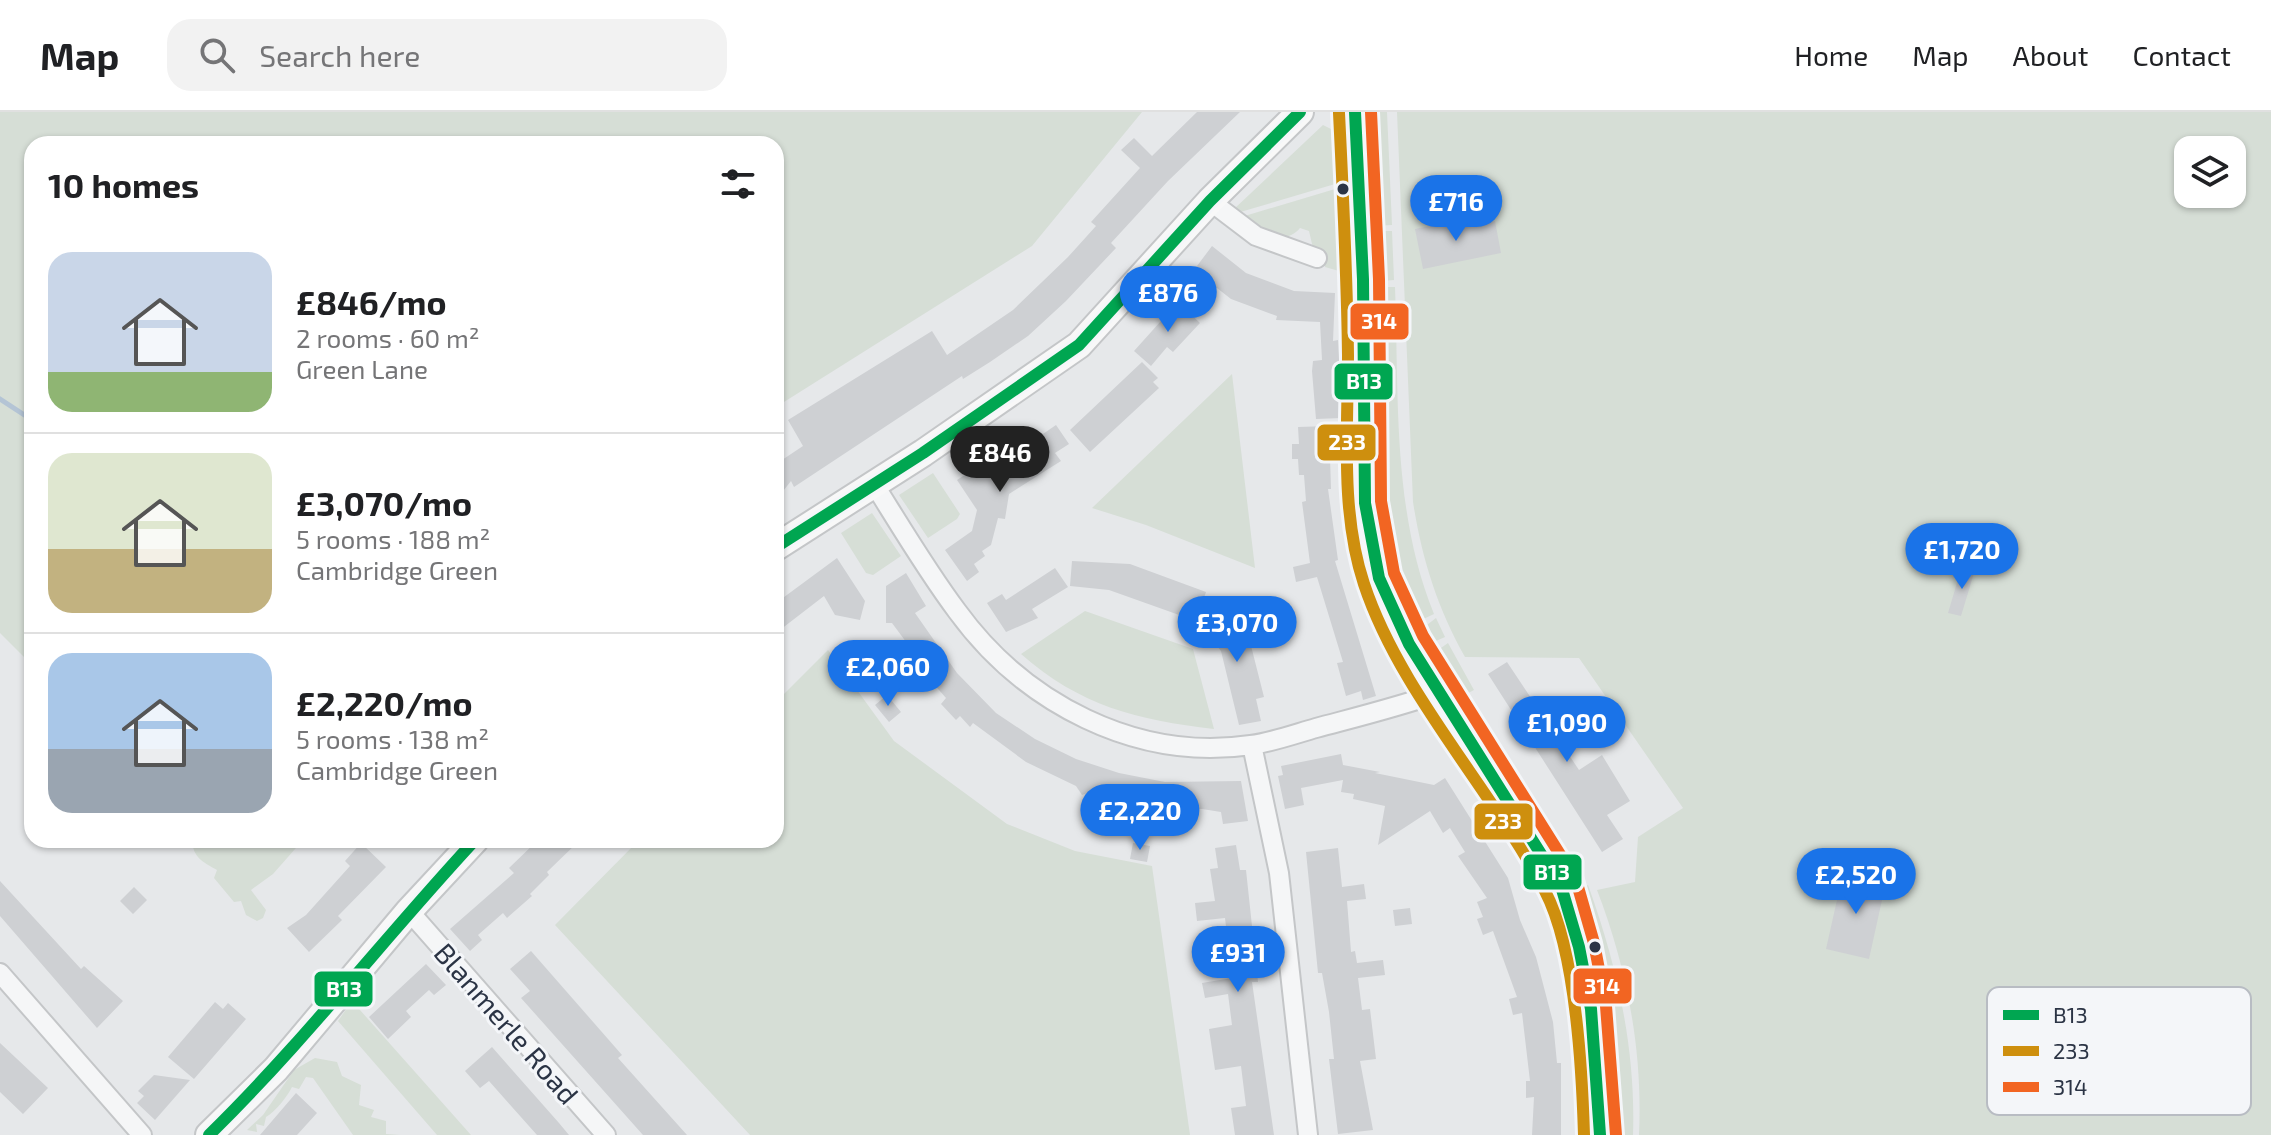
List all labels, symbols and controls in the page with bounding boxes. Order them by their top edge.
search box [167,19,727,91]
text: Map [40,32,119,78]
icon: search [195,33,239,77]
text: Search here [259,37,420,73]
text: Home [1794,38,1868,72]
text: Map [1912,38,1969,72]
text: About [2013,38,2088,72]
text: Contact [2132,38,2231,72]
map controls [2174,136,2246,208]
button: layers [2174,136,2246,208]
icon: filters [716,162,760,206]
text: 10 homes [48,164,199,205]
pin: £716 [1409,175,1503,243]
unlabelled marker [1335,181,1351,197]
text: £716 [1428,185,1484,216]
pin: £876 [1121,266,1215,334]
text: £876 [1138,276,1198,307]
text: £846/mo [296,281,447,322]
icon: home [112,284,208,380]
line badge: 314 [1349,302,1410,341]
text: 314 [1361,307,1397,333]
text: 2 rooms · 60 m² [296,322,480,353]
text: Green Lane [296,353,428,384]
line badge: B13 [1333,362,1394,401]
text: B13 [1346,367,1382,393]
line badge: 233 [1316,423,1377,462]
pin: £846 [953,426,1047,494]
text: 233 [1328,428,1366,454]
text: £846 [968,436,1032,467]
text: £3,070/mo [296,482,472,523]
icon: home [112,485,208,581]
text: 5 rooms · 188 m² [296,523,490,554]
pin: £1,720 [1897,523,2027,591]
text: £1,720 [1923,533,2001,564]
text: Cambridge Green [296,554,498,585]
pin: £3,070 [1172,596,1302,664]
text: £3,070 [1196,606,1278,637]
pin: £2,060 [823,640,953,708]
text: £2,060 [846,650,930,681]
text: £2,220/mo [296,682,473,723]
icon: home [112,685,208,781]
pin: £1,090 [1502,696,1632,764]
text: £1,090 [1527,706,1607,737]
text: 5 rooms · 138 m² [296,723,489,754]
text: Cambridge Green [296,754,498,785]
pin: £2,220 [1075,784,1205,852]
text: £2,220 [1098,794,1182,825]
line badge: 233 [1473,802,1534,841]
text: 233 [1484,807,1522,833]
pin: £2,520 [1791,848,1921,916]
line badge: B13 [1522,853,1583,891]
text: B13 [1534,858,1570,884]
text: £2,520 [1815,858,1897,889]
pin: £931 [1191,926,1285,994]
street label: Blanmerle Road [428,936,586,1110]
text: £931 [1210,936,1266,967]
unlabelled marker [1587,939,1603,955]
line badge: 314 [1572,967,1633,1005]
line badge: B13 [313,970,374,1008]
text: 314 [1584,972,1620,998]
text: B13 [326,975,362,1001]
legend [1987,987,2251,1115]
text: B13 [2053,1001,2088,1027]
text: 233 [2053,1037,2090,1063]
text: 314 [2053,1073,2088,1099]

